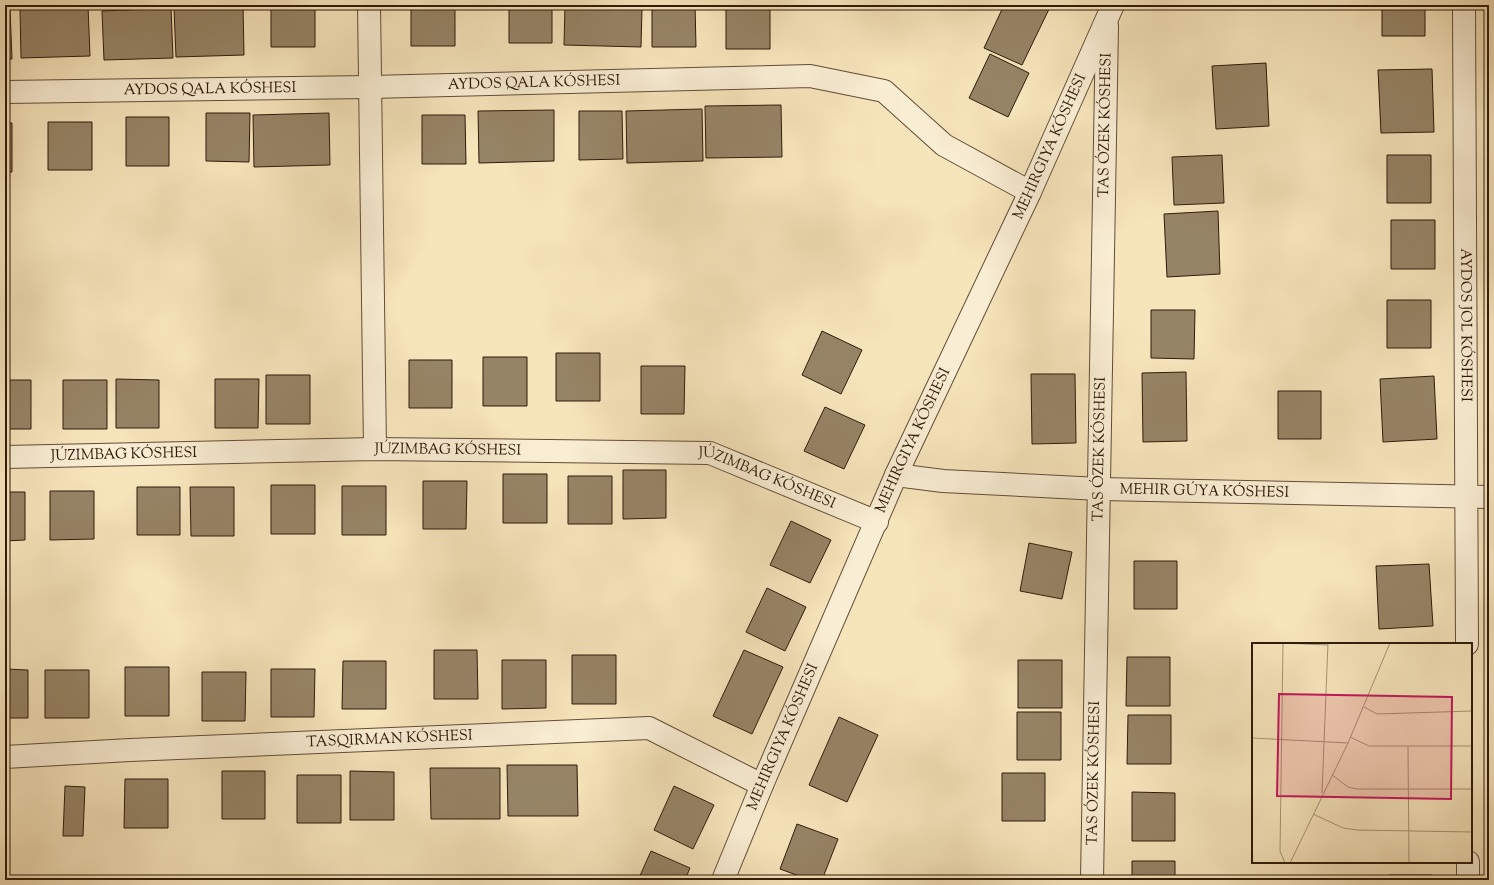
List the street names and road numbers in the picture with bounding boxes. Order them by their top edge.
street label: TAS ÓZEK KÓSHESI [1092,53,1117,198]
street label: AYDOS QALA KÓSHESI [447,69,621,96]
street label: MEHIRGIYA KÓSHESI [1008,70,1092,223]
street label: AYDOS QALA KÓSHESI [123,76,297,101]
street label: AYDOS JOL KÓSHESI [1455,248,1478,402]
street label: MEHIRGIYA KÓSHESI [870,364,956,516]
street label: TAS ÓZEK KÓSHESI [1086,377,1111,521]
street label: JÚZIMBAǴ KÓSHESI [374,437,521,461]
street label: JÚZIMBAǴ KÓSHESI [698,440,839,514]
street label: JÚZIMBAǴ KÓSHESI [50,441,198,467]
street label: MEHIR GÚYА KÓSHESI [1119,478,1289,503]
street label: MEHIRGIYA KÓSHESI [742,660,824,814]
street label: TAS ÓZEK KÓSHESI [1081,701,1106,845]
street label: TASQIRMAN KÓSHESI [306,725,473,753]

